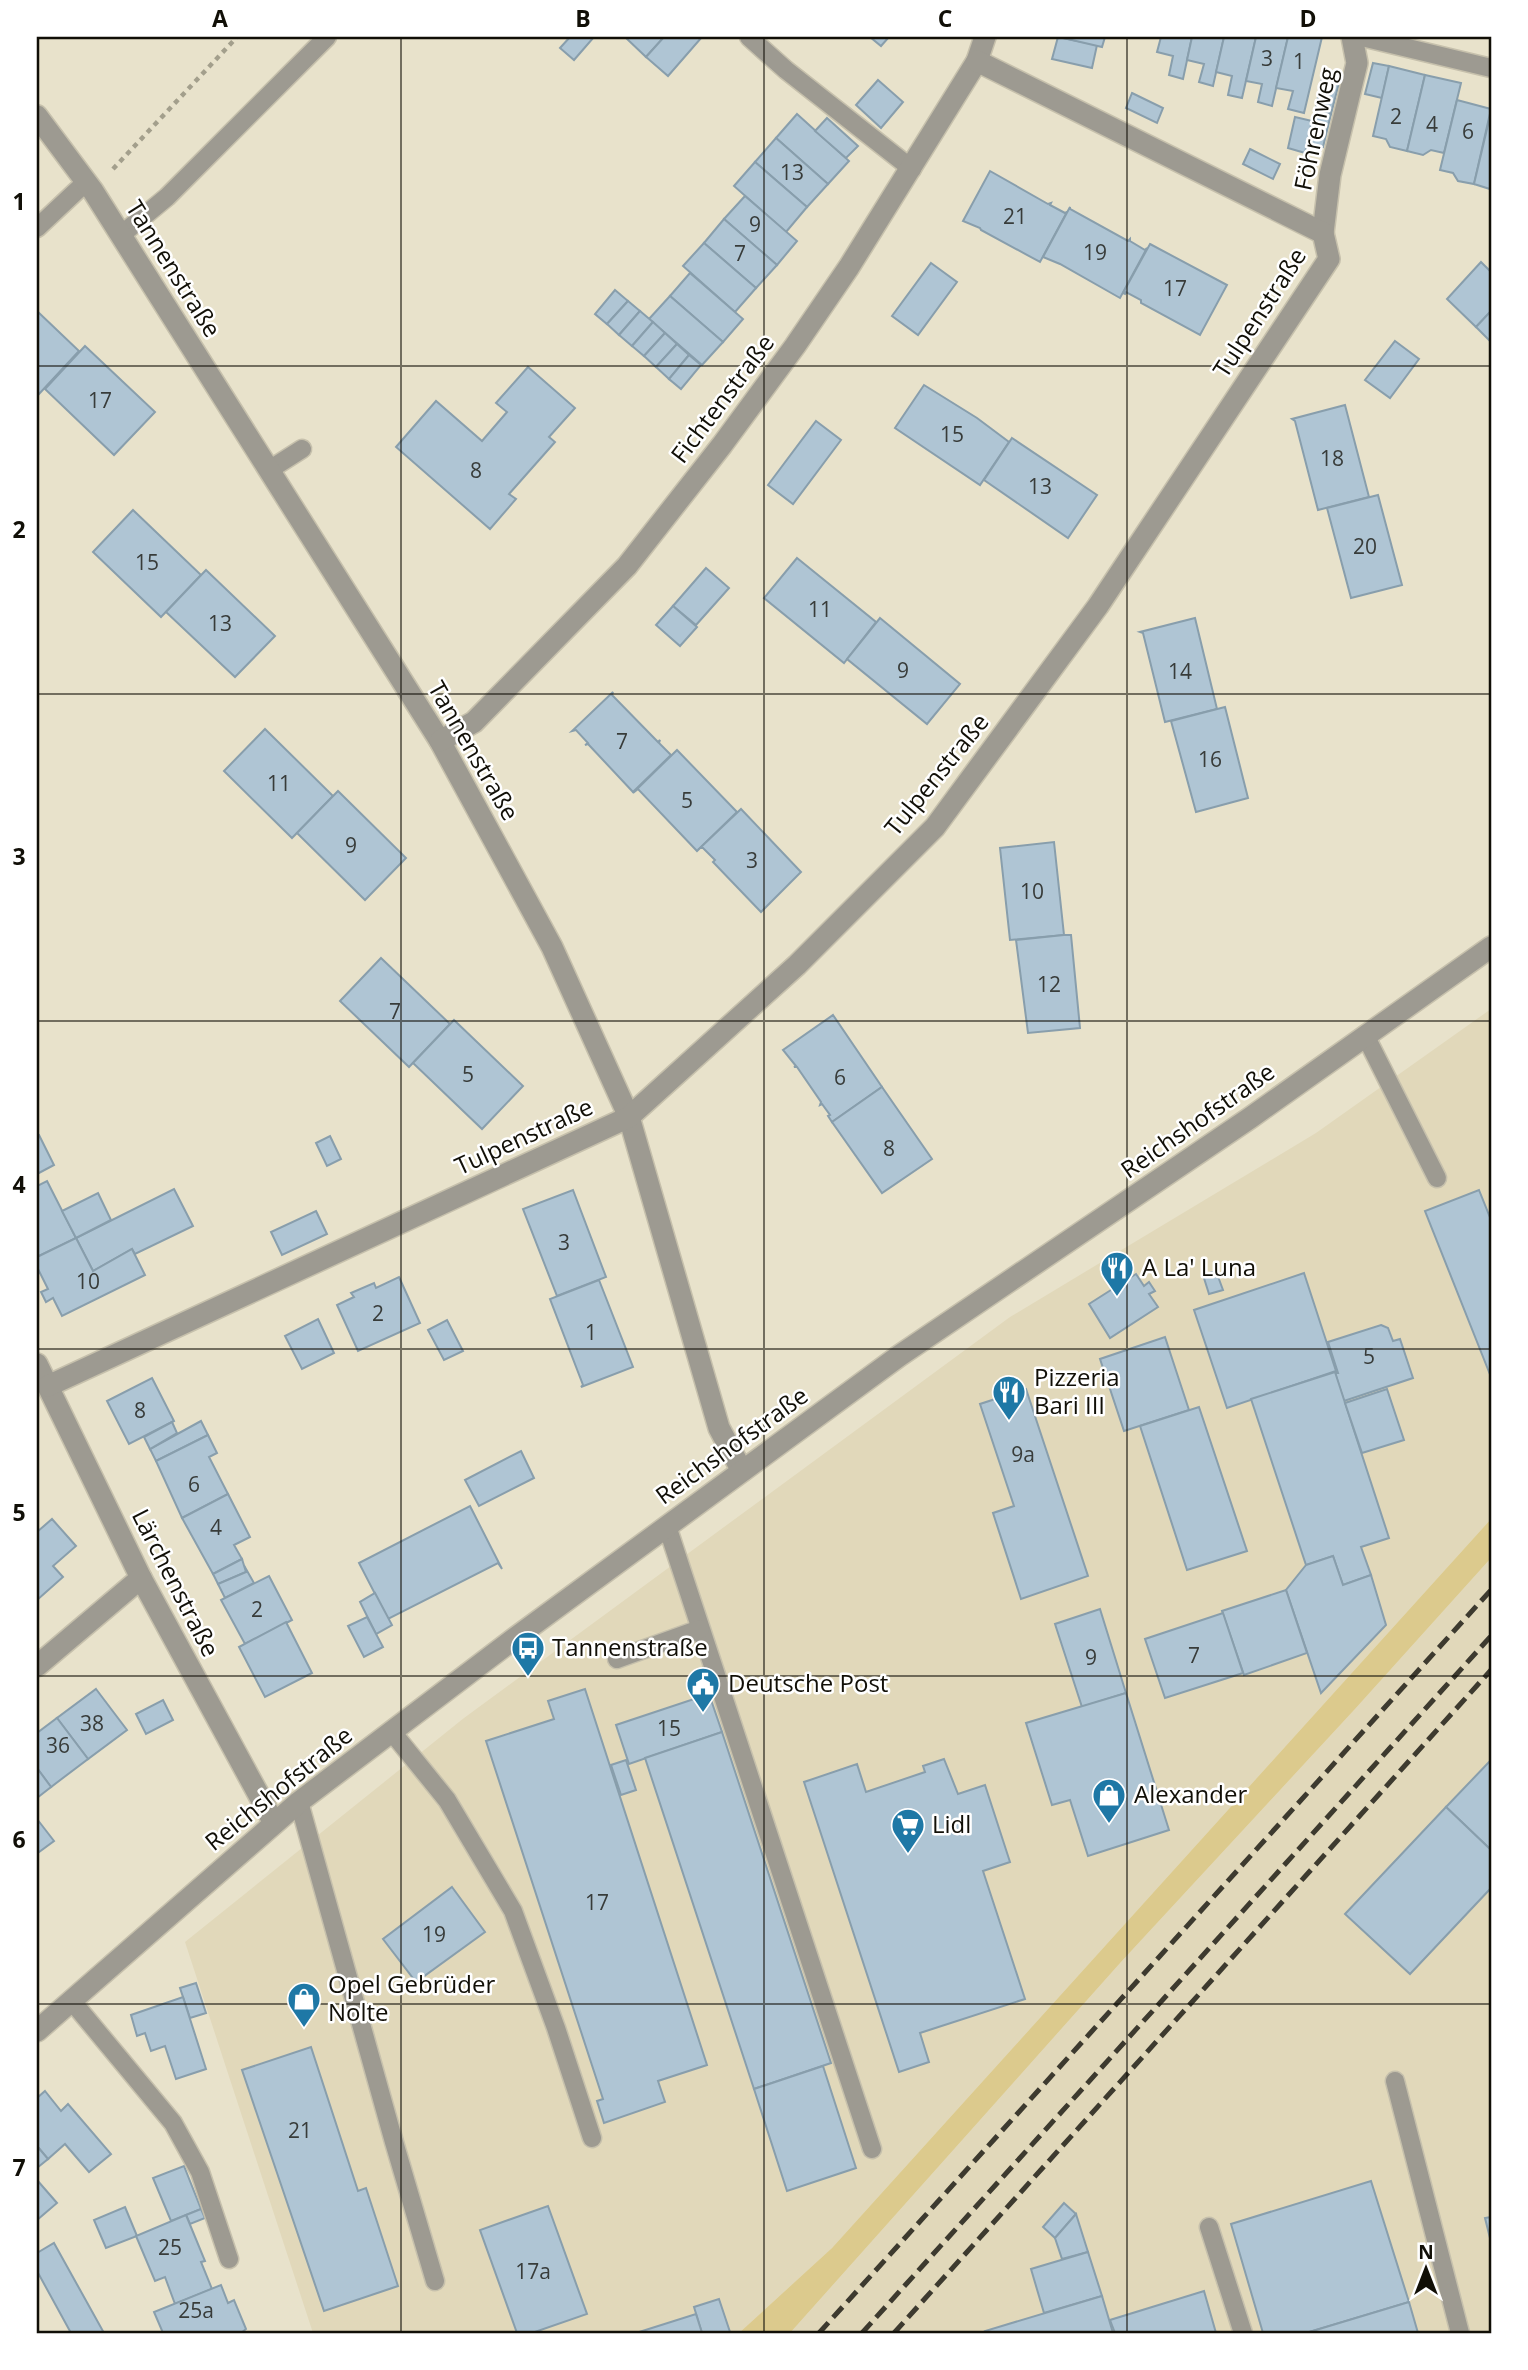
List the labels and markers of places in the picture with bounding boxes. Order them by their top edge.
restaurant icon: A La' Luna [1098,1249,1136,1298]
place label: A La' Luna [1142,1250,1256,1283]
place label: Pizzeria Bari III [1034,1360,1120,1421]
restaurant icon: Pizzeria Bari III [990,1373,1028,1422]
bus stop icon: Tannenstraße [509,1629,547,1678]
place label: Tannenstraße [552,1630,708,1663]
public building icon: Deutsche Post [684,1665,722,1714]
place label: Deutsche Post [728,1666,888,1699]
shop icon: Alexander [1090,1776,1128,1825]
place label: Alexander [1134,1777,1247,1810]
supermarket icon: Lidl [889,1806,927,1855]
place label: Lidl [932,1807,971,1840]
place label: Opel Gebrüder Nolte [328,1967,495,2028]
shop icon: Opel Gebrüder Nolte [285,1980,323,2029]

